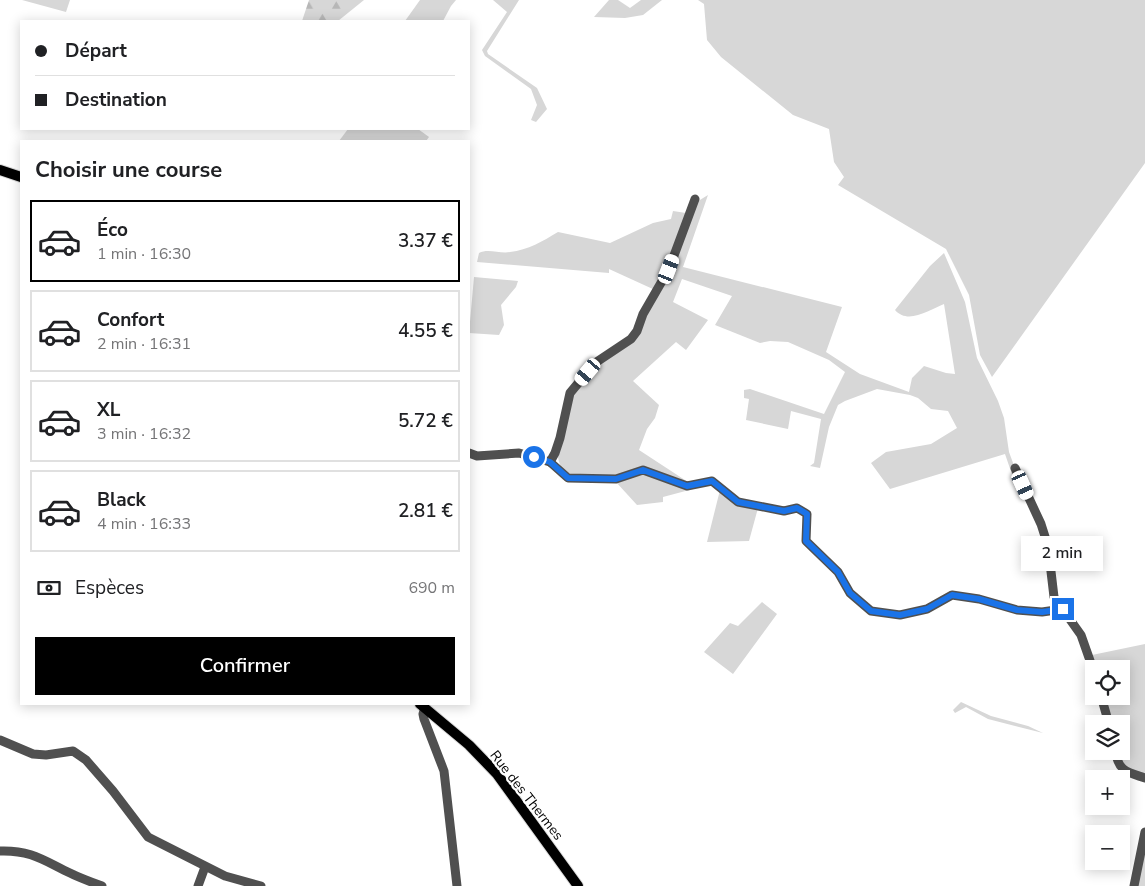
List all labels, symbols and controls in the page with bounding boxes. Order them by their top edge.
text: Départ [65,38,127,64]
text: Destination [65,87,167,113]
text: Choisir une course [35,155,222,185]
text: Éco [97,217,128,243]
icon: car [37,219,82,264]
text: 3.37 € [398,228,453,254]
text: 1 min · 16:30 [97,243,191,265]
car [656,252,681,286]
text: Confort [97,307,164,333]
icon: car [37,309,82,354]
text: 4.55 € [398,318,453,344]
text: 2 min · 16:31 [97,333,191,355]
car [572,356,603,388]
text: XL [97,397,120,423]
icon: car [37,399,82,444]
text: 5.72 € [398,408,453,434]
text: 3 min · 16:32 [97,423,191,445]
route start [523,446,545,468]
car [1010,468,1035,502]
text: Black [97,487,146,513]
icon: car [37,489,82,534]
text: 2.81 € [398,498,453,524]
text: 4 min · 16:33 [97,513,191,535]
callout: 2 min [1022,536,1104,572]
text: 2 min [1042,542,1082,564]
icon: cash [35,574,63,602]
text: Espèces [75,575,144,601]
text: 690 m [408,577,455,599]
route end [1052,598,1074,620]
button: Confirmer [35,637,455,695]
map controls [1085,660,1130,870]
button: locate [1085,660,1130,705]
button: layers [1085,715,1130,760]
street label: Rue des Thermes [485,746,568,844]
button: + [1085,770,1130,815]
button: − [1085,825,1130,870]

